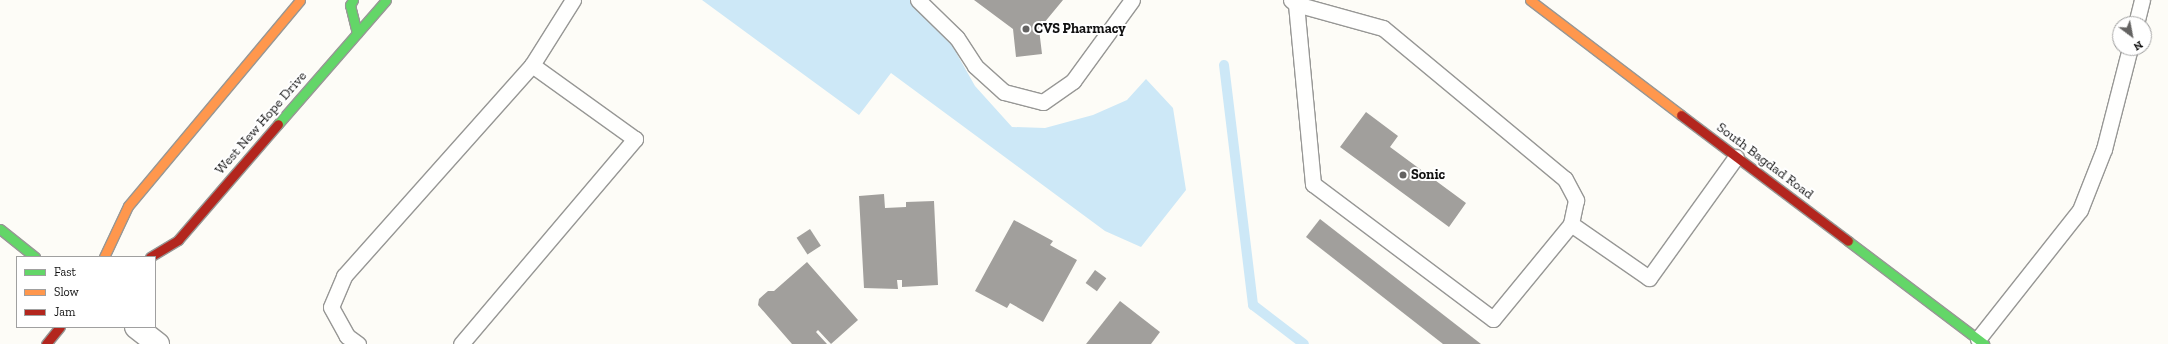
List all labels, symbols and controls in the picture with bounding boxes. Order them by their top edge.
north arrow [2112,16,2152,56]
place label: CVS Pharmacy [1034,21,1126,37]
marker: CVS Pharmacy [1021,24,1031,34]
text: N [2131,38,2145,53]
street label: West New Hope Drive [211,68,311,178]
street label: South Bagdad Road [1713,119,1817,203]
place label: Sonic [1411,167,1445,183]
marker: Sonic [1398,170,1408,180]
legend [16,256,156,328]
text: Fast [54,265,76,279]
text: Slow [54,285,79,299]
text: Jam [54,305,75,319]

